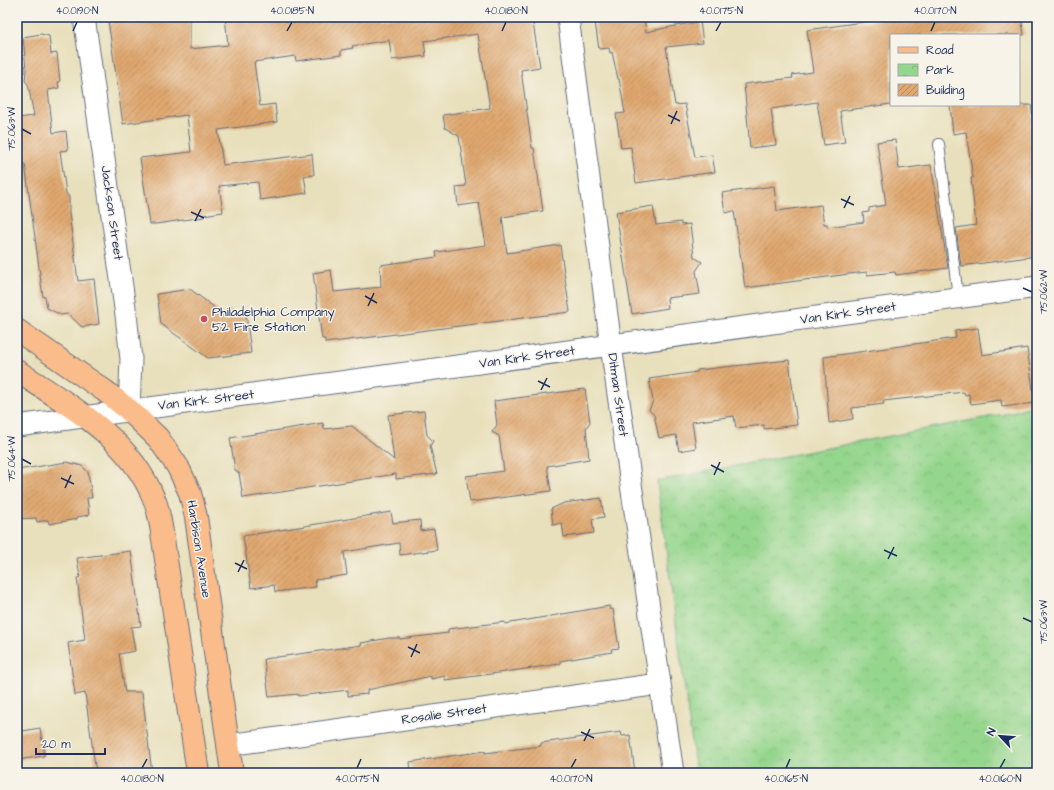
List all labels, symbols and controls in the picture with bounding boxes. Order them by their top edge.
text: 40.0190°N [56,4,98,18]
text: 40.0185°N [270,4,314,18]
text: 40.0180°N [484,4,528,18]
text: 40.0175°N [699,4,743,18]
text: 40.0170°N [913,4,957,18]
legend [890,34,1020,106]
text: Road [926,42,954,59]
text: Park [926,62,954,79]
text: Building [926,82,964,100]
text: 75.063°W [5,106,19,151]
street label: Jackson Street [96,165,128,262]
text: 75.062°W [1037,269,1051,314]
street label: Van Kirk Street [799,297,898,329]
place label: Philadelphia Company 52 Fire Station [212,303,335,336]
marker: Philadelphia Company 52 Fire Station [199,314,209,324]
street label: Van Kirk Street [478,341,577,373]
street label: Ditman Street [603,352,633,439]
street label: Van Kirk Street [157,385,256,415]
text: 75.064°W [5,436,19,482]
street label: Harbison Avenue [182,499,216,599]
text: 75.063°W [1037,599,1051,644]
street label: Rosalie Street [400,699,489,729]
north arrow [980,716,1020,756]
text: N [983,725,1000,738]
scale bar [36,730,105,756]
text: 20 m [42,736,71,753]
text: 40.0180°N [120,772,164,786]
text: 40.0175°N [335,772,379,786]
text: 40.0170°N [549,772,593,786]
text: 40.0165°N [764,772,808,786]
text: 40.0160°N [978,772,1022,786]

